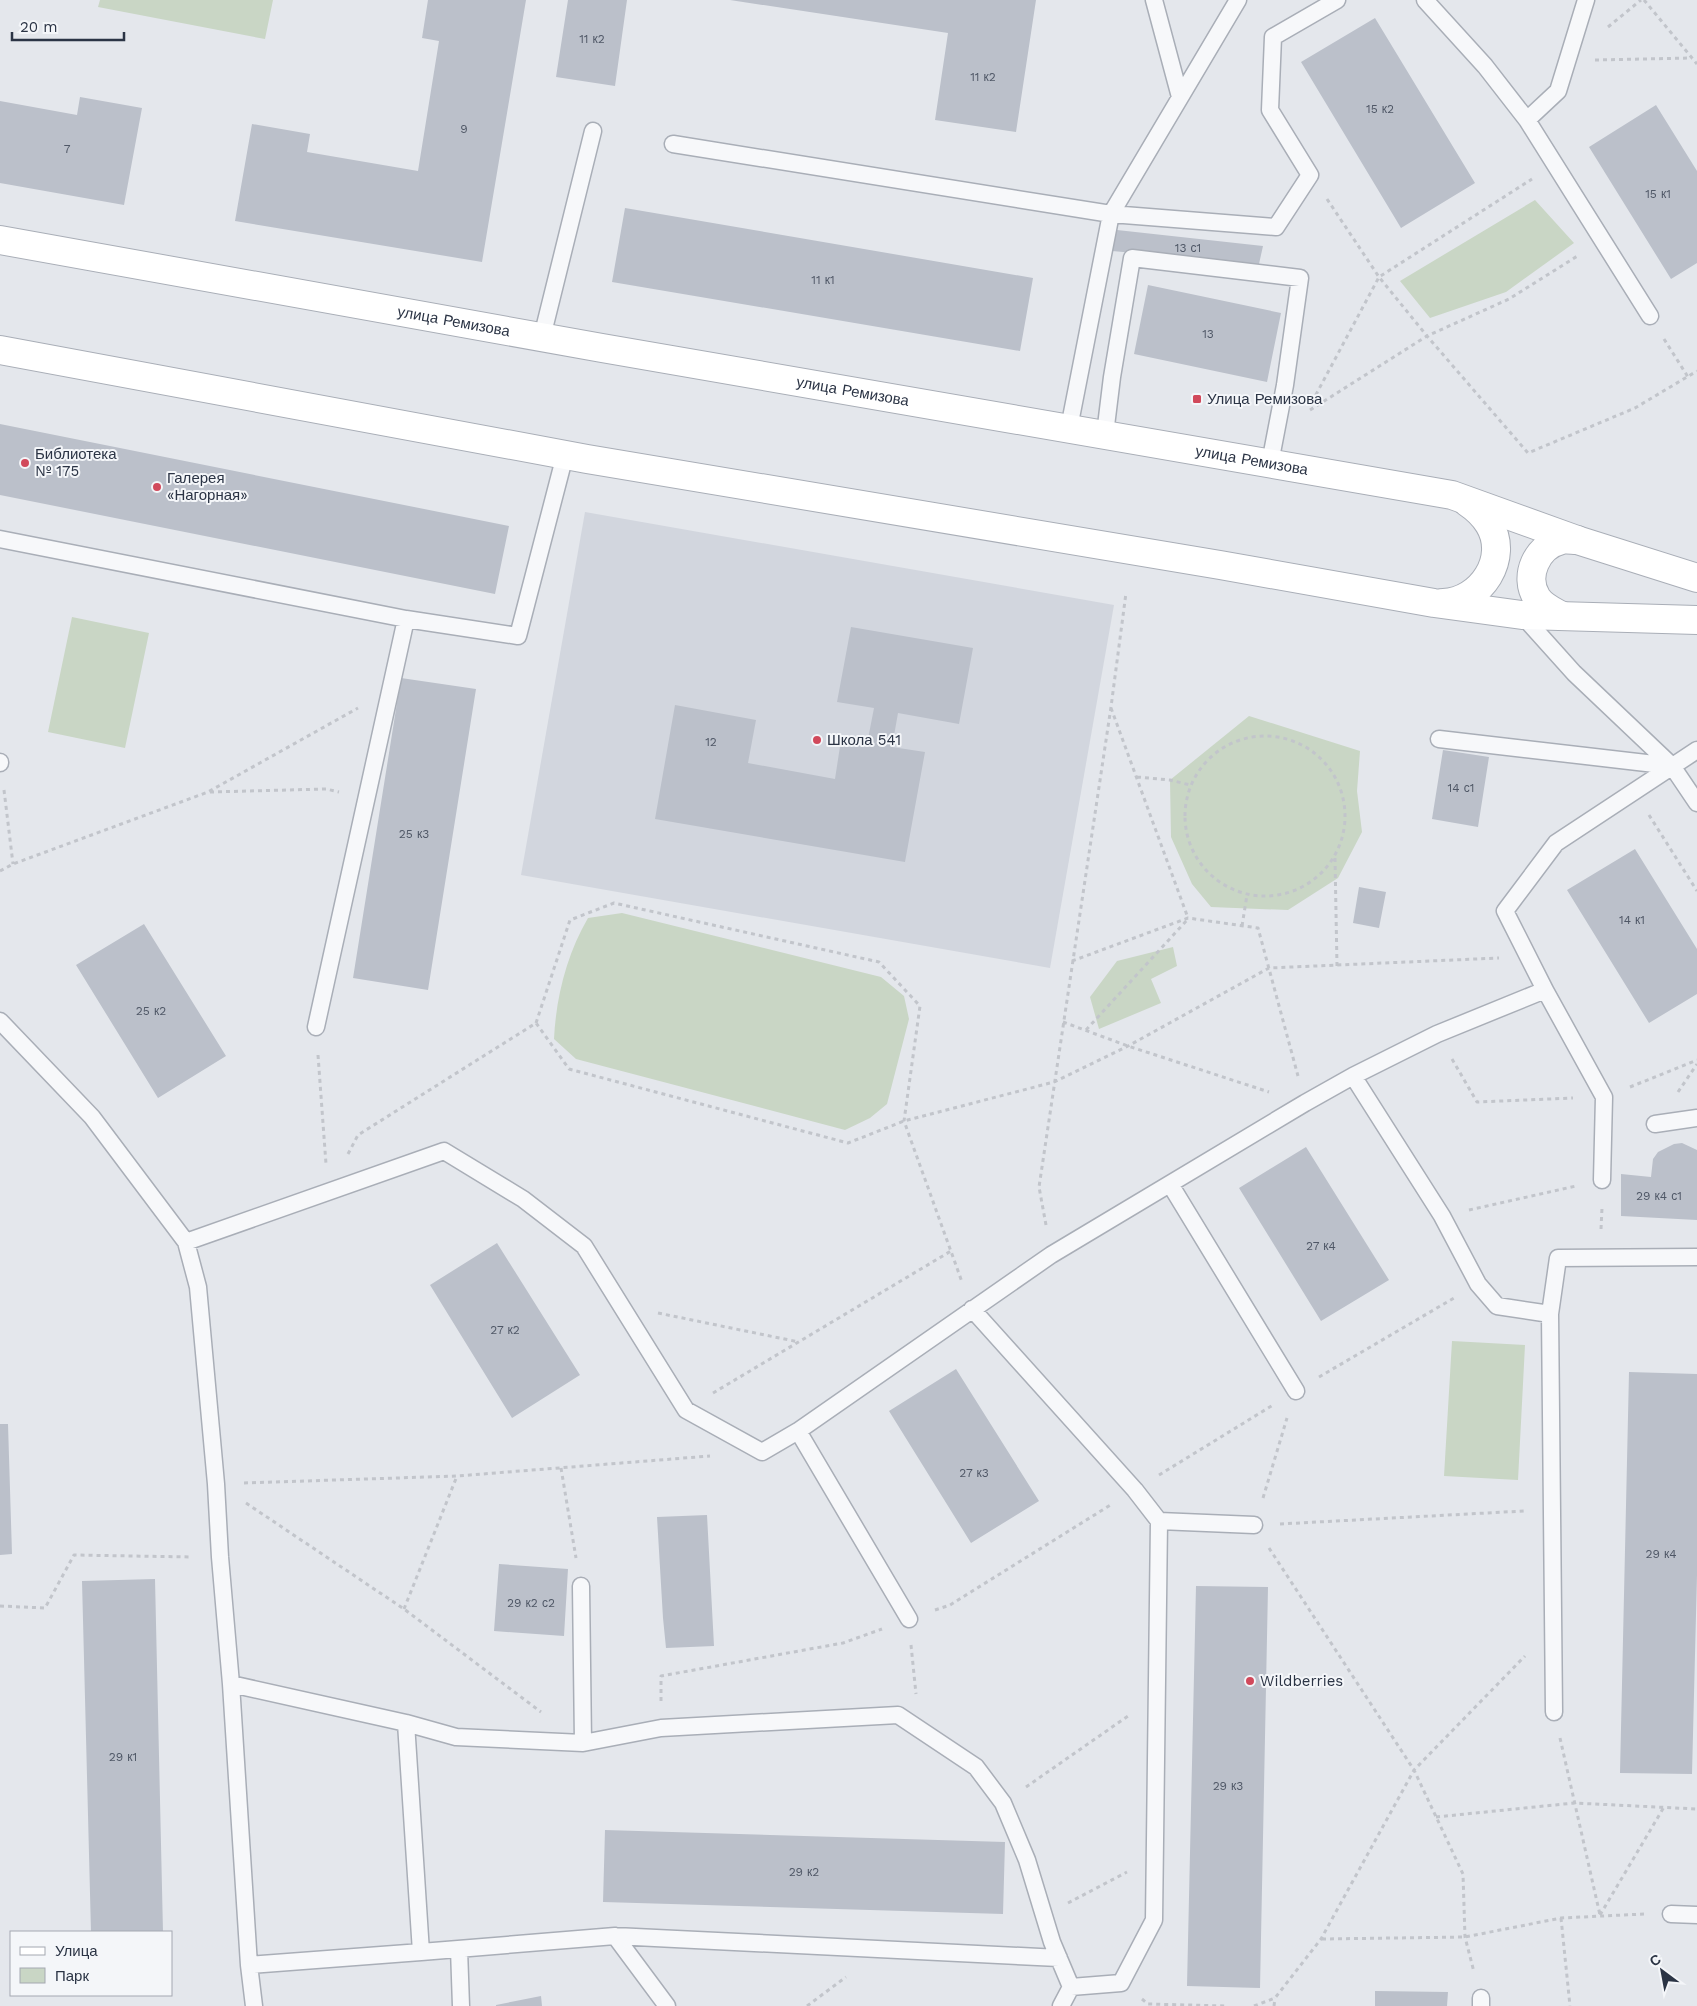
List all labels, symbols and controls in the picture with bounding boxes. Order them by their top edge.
scale bar [12,10,125,42]
text: 20 m [20,18,58,36]
house number: 11 к2 [579,32,605,46]
house number: 11 к2 [970,70,996,84]
house number: 15 к2 [1366,102,1394,116]
house number: 9 [460,122,468,136]
house number: 7 [64,142,71,156]
house number: 15 к1 [1645,187,1671,201]
house number: 13 с1 [1175,241,1201,255]
house number: 11 к1 [811,273,835,287]
street label: улица Ремизова [396,302,512,340]
house number: 13 [1202,327,1214,341]
street label: улица Ремизова [795,373,911,410]
place label: Улица Ремизова [1207,390,1323,408]
marker: Улица Ремизова [1191,393,1203,405]
street label: улица Ремизова [1194,442,1310,479]
place label: Библиотека № 175 [35,445,117,480]
marker: Библиотека № 175 [19,457,31,469]
place label: Галерея «Нагорная» [167,469,248,504]
marker: Галерея «Нагорная» [151,481,163,493]
place label: Школа 541 [827,731,901,749]
marker: Школа 541 [811,734,823,746]
house number: 12 [705,735,717,749]
house number: 14 с1 [1448,781,1474,795]
house number: 25 к3 [399,827,429,841]
house number: 14 к1 [1619,913,1645,927]
house number: 25 к2 [136,1004,166,1018]
house number: 29 к4 с1 [1636,1189,1682,1203]
house number: 27 к4 [1306,1239,1336,1253]
house number: 27 к2 [490,1323,520,1337]
house number: 27 к3 [959,1466,989,1480]
house number: 29 к4 [1645,1547,1677,1561]
house number: 29 к2 с2 [507,1596,555,1610]
place label: Wildberries [1260,1672,1343,1690]
marker: Wildberries [1244,1675,1256,1687]
house number: 29 к1 [109,1750,137,1764]
house number: 29 к3 [1213,1779,1243,1793]
house number: 29 к2 [789,1865,819,1879]
legend [10,1931,172,1996]
text: Улица [55,1942,98,1960]
north arrow [1637,1946,1687,1996]
text: С [1647,1951,1664,1969]
text: Парк [55,1967,89,1985]

